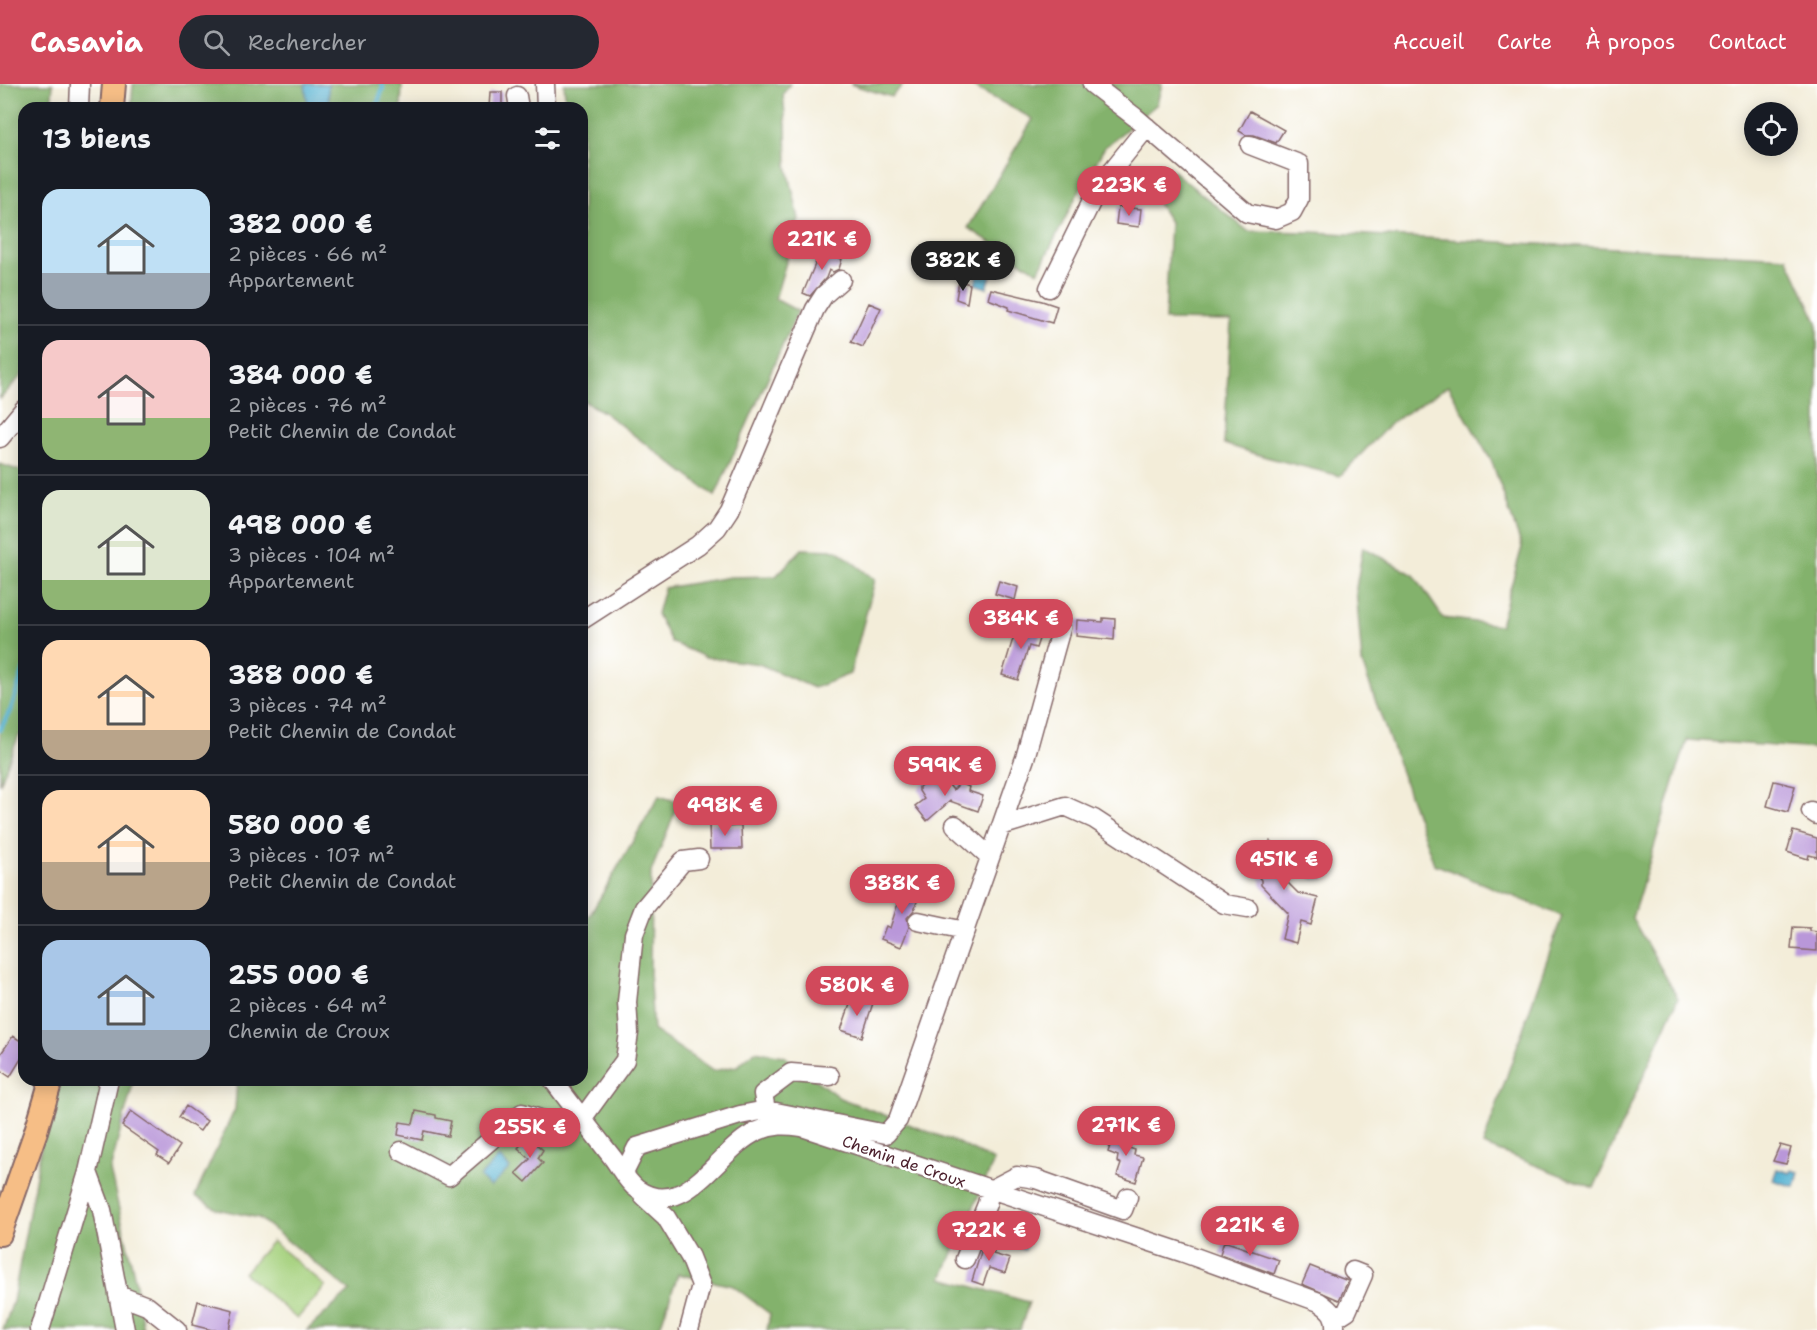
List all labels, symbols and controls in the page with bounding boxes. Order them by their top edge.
search box [179,15,599,69]
text: Casavia [30,23,143,61]
icon: search [200,26,233,59]
text: Rechercher [248,28,367,57]
text: Accueil [1393,28,1464,56]
text: Carte [1497,28,1552,56]
text: À propos [1585,28,1675,56]
text: Contact [1708,28,1787,56]
map controls [1744,102,1798,156]
button: locate [1744,102,1798,156]
text: 13 biens [42,121,151,156]
icon: filters [531,122,564,155]
pin: 223K € [1080,166,1178,217]
text: 223K € [1091,172,1167,198]
text: 382 000 € [228,206,373,241]
icon: home [90,213,162,285]
pin: 221K € [773,220,871,271]
text: 221K € [787,226,857,252]
text: 2 pièces · 66 m² [228,241,387,267]
pin: 382K € [914,241,1012,292]
text: 382K € [925,247,1001,273]
text: Appartement [228,267,354,293]
text: 384 000 € [228,357,373,392]
icon: home [90,364,162,436]
text: 2 pièces · 76 m² [228,392,387,418]
text: Petit Chemin de Condat [228,418,456,444]
text: 498 000 € [228,507,373,542]
icon: home [90,514,162,586]
text: 3 pièces · 104 m² [228,542,395,568]
text: Appartement [228,568,354,594]
pin: 384K € [972,599,1070,650]
text: 384K € [983,605,1059,631]
text: 388 000 € [228,657,373,692]
icon: home [90,664,162,736]
text: 3 pièces · 74 m² [228,692,387,718]
text: Petit Chemin de Condat [228,718,456,744]
pin: 599K € [896,746,994,797]
text: 599K € [908,752,982,778]
pin: 498K € [676,786,774,837]
text: 498K € [687,792,763,818]
text: 580 000 € [228,807,371,842]
icon: home [90,814,162,886]
pin: 451K € [1235,840,1333,891]
text: 3 pièces · 107 m² [228,842,394,868]
text: 451K € [1250,846,1318,872]
pin: 388K € [853,864,951,915]
text: Petit Chemin de Condat [228,868,456,894]
text: 388K € [864,870,940,896]
text: 255 000 € [228,957,369,992]
icon: home [90,964,162,1036]
pin: 580K € [808,966,906,1017]
text: 580K € [820,972,894,998]
text: 2 pièces · 64 m² [228,992,387,1018]
text: Chemin de Croux [228,1018,390,1044]
pin: 271K € [1077,1106,1175,1157]
pin: 255K € [481,1108,579,1159]
text: 271K € [1091,1112,1161,1138]
text: 255K € [493,1114,567,1140]
street label: Chemin de Croux [839,1130,968,1192]
pin: 221K € [1201,1206,1299,1257]
pin: 722K € [940,1211,1038,1262]
text: 221K € [1215,1212,1285,1238]
text: 722K € [951,1217,1027,1243]

